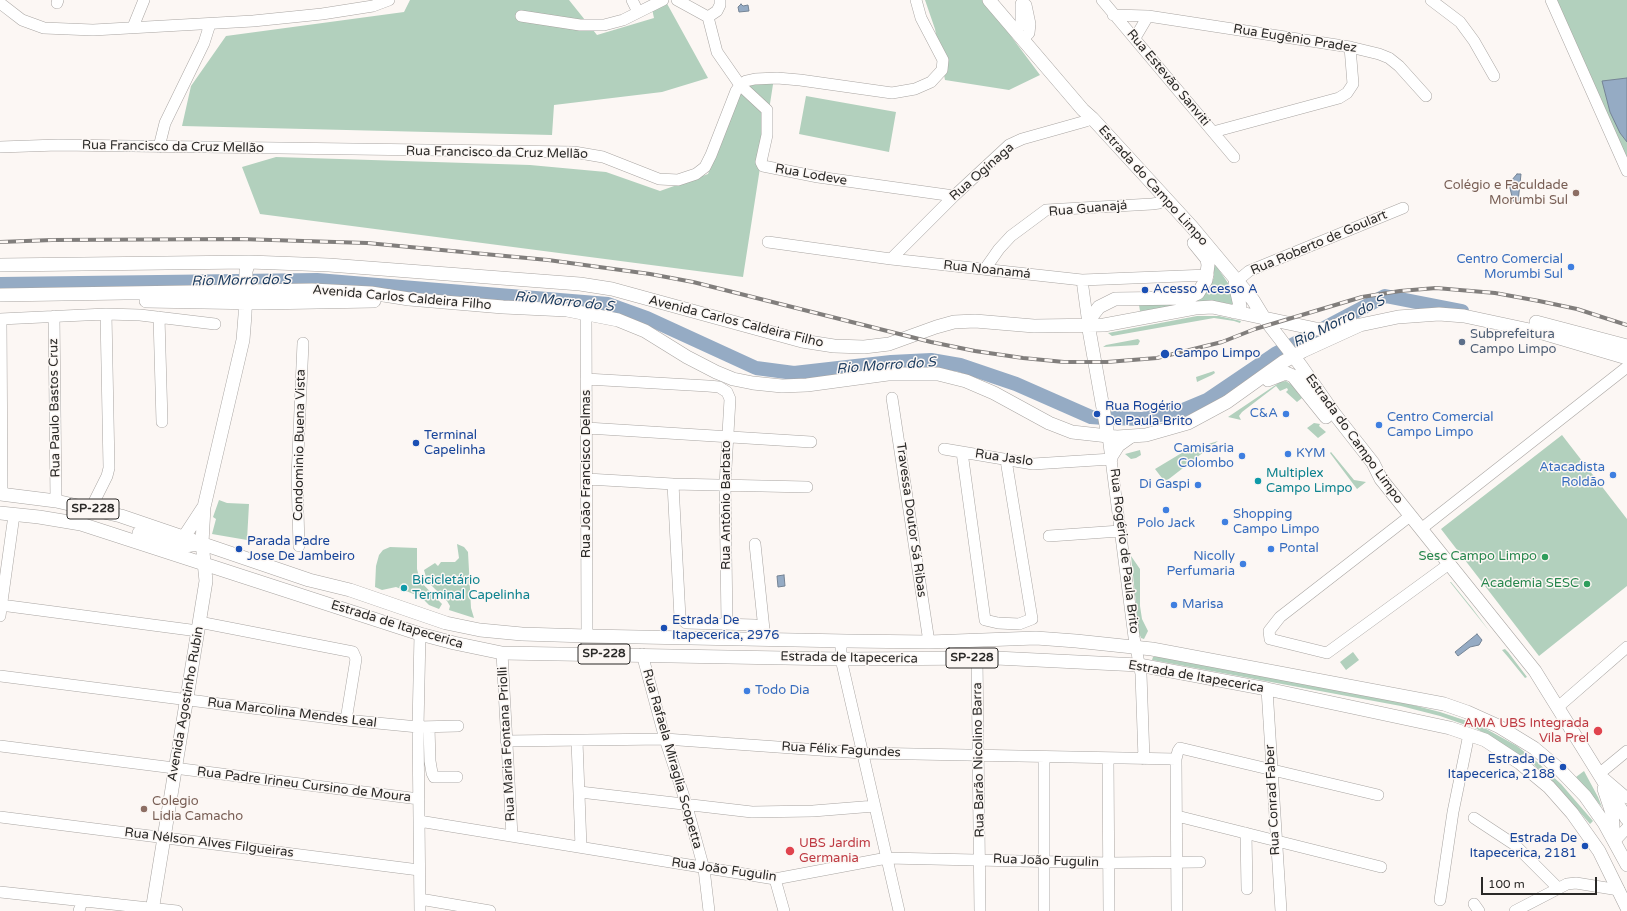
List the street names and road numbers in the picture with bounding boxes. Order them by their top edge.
street label: Rua Eugênio Pradez [1232,22,1358,56]
street label: Rua Estevão Sanviti [1123,27,1213,129]
street label: Estrada do Campo Limpo [1095,123,1211,249]
street label: Rua Francisco da Cruz Mellão [82,138,264,156]
street label: Rua Oginaga [947,140,1017,204]
street label: Rua Francisco da Cruz Mellão [406,144,588,162]
street label: Rua Lodeve [774,161,848,189]
street label: Rua Guanajá [1048,198,1128,220]
street label: Rua Roberto de Goulart [1248,207,1390,279]
street label: Rua Noanamá [943,258,1031,282]
street label: Avenida Carlos Caldeira Filho [312,282,492,314]
street label: Avenida Carlos Caldeira Filho [647,293,825,351]
street label: Rua Paulo Bastos Cruz [46,338,64,478]
street label: Condominio Buena Vista [291,369,309,521]
street label: Estrada do Campo Limpo [1302,371,1406,507]
street label: Rua João Francisco Delmas [579,390,595,558]
street label: Rua Antônio Barbato [719,440,735,570]
street label: Travessa Doutor Sá Ribas [892,442,930,598]
street label: Rua Jaslo [974,446,1034,470]
street label: Rua Rogério de Paula Brito [1106,467,1142,635]
road number: SP-228 [67,499,119,519]
street label: Estrada de Itapecerica [329,597,465,653]
street label: Avenida Agostinho Rubin [165,625,207,783]
road number: SP-228 [578,644,630,664]
road number: SP-228 [946,648,998,668]
street label: Estrada de Itapecerica [780,649,918,667]
street label: Estrada de Itapecerica [1127,657,1265,697]
street label: Rua Maria Fontana Priolli [495,666,519,822]
street label: Rua Rafaela Miraglia Scopetta [639,667,705,851]
street label: Rua Barão Nicolino Barra [970,682,988,838]
street label: Rua Marcolina Mendes Leal [206,695,378,731]
street label: Rua Félix Fagundes [781,739,901,761]
street label: Rua Conrad Faber [1262,744,1284,856]
street label: Rua Padre Irineu Cursino de Moura [196,764,412,806]
street label: Rua Nélson Alves Filgueiras [124,825,294,861]
street label: Rua João Fugulin [993,851,1099,871]
street label: Rua João Fugulin [670,855,778,885]

